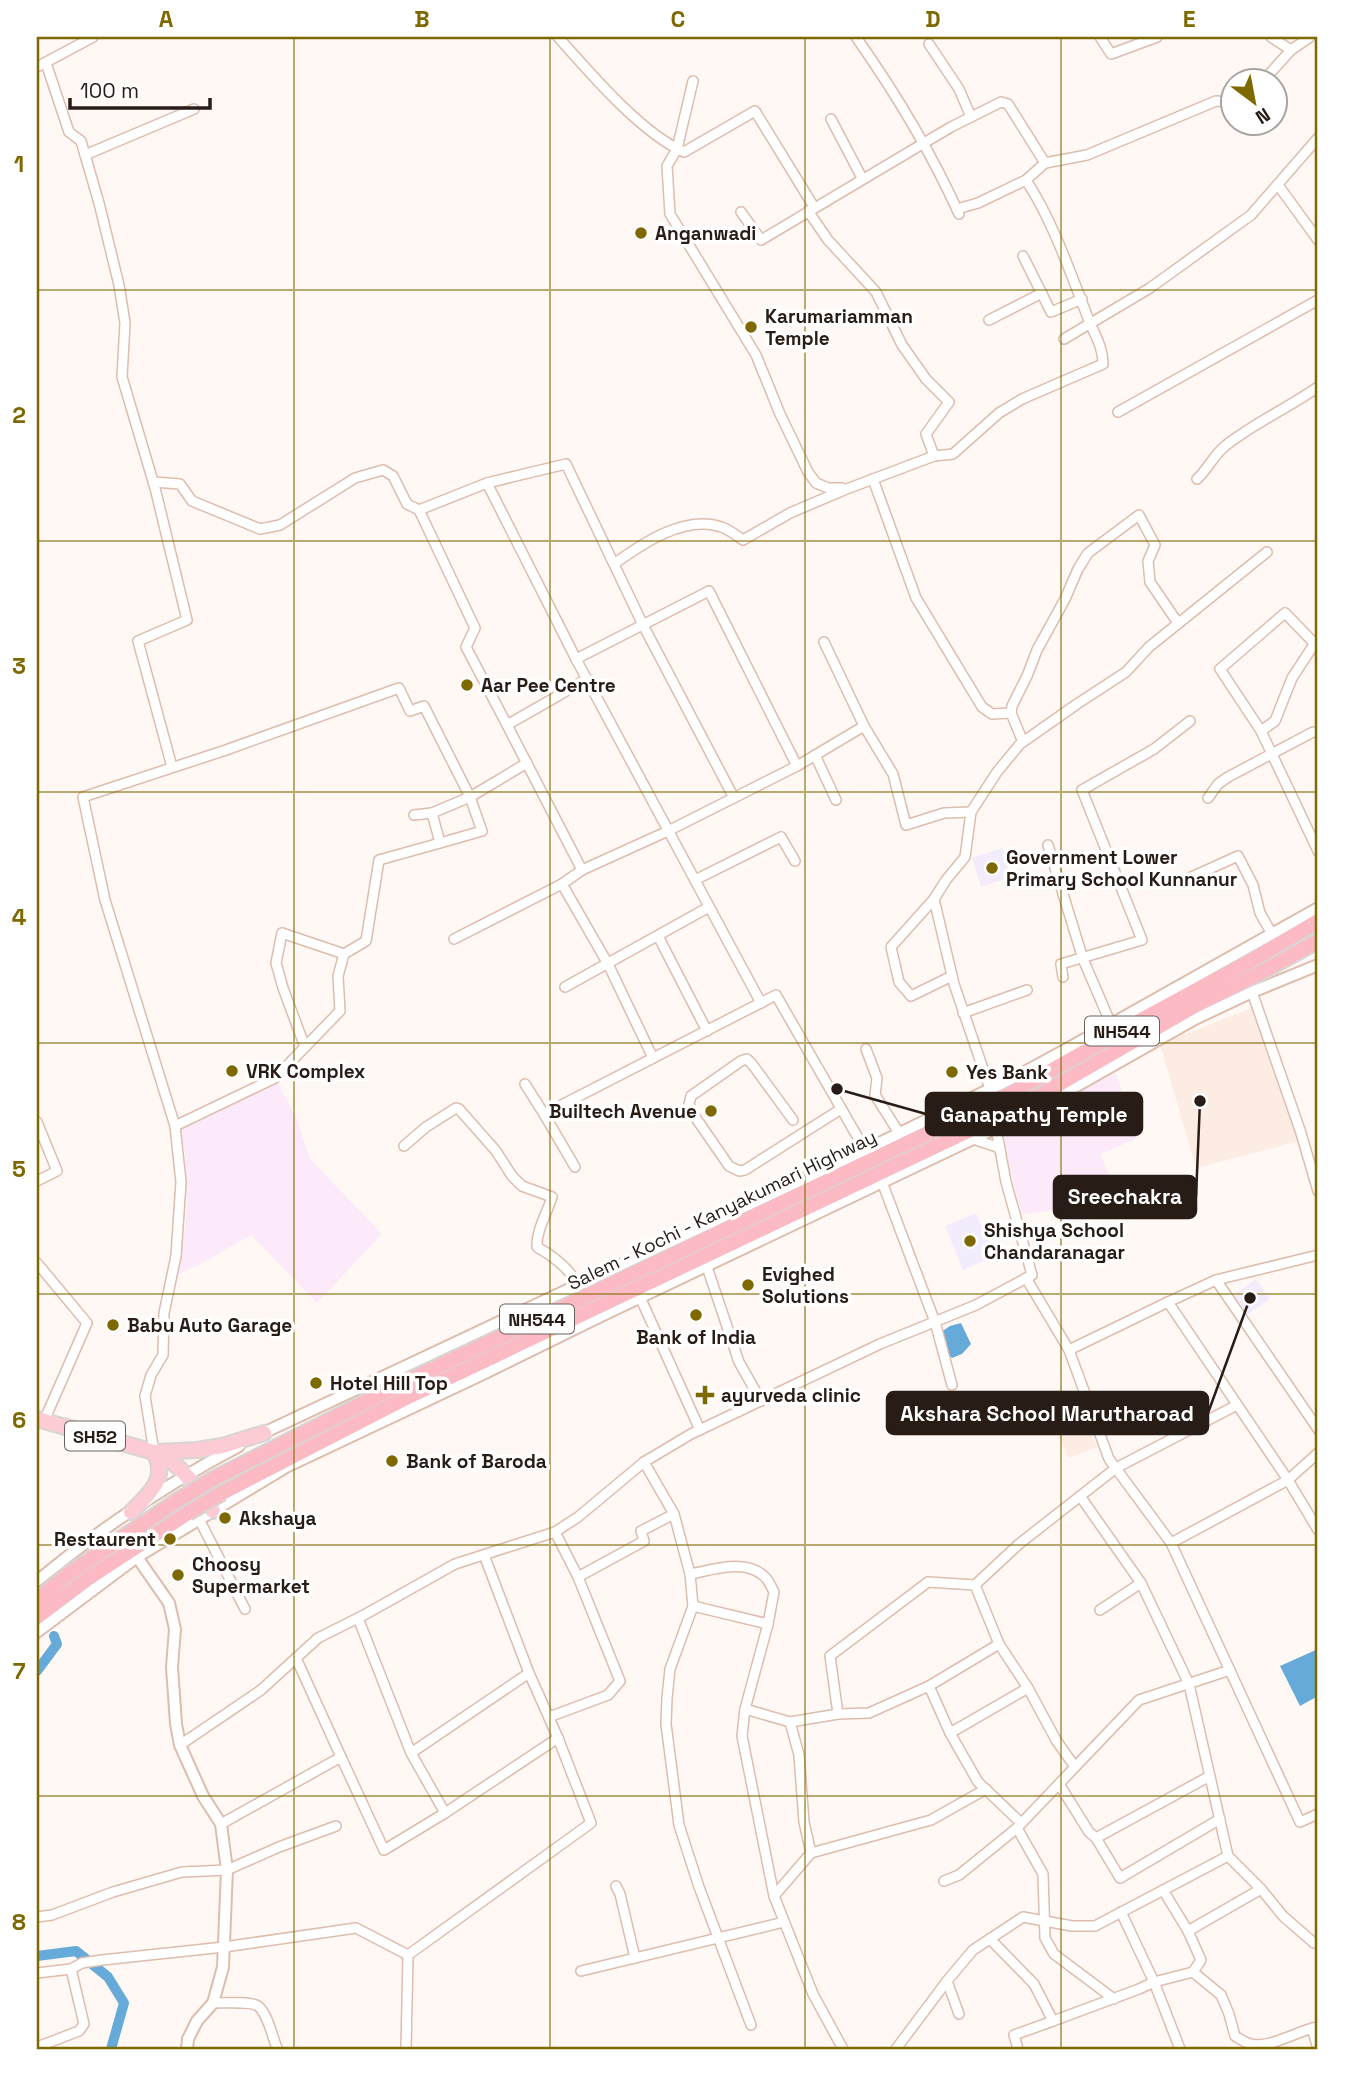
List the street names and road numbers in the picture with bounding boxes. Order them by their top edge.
road number: NH544 [1085,1016,1159,1046]
street label: Salem - Kochi - Kanyakumari Highway [563,1124,881,1296]
road number: NH544 [500,1304,574,1334]
road number: SH52 [65,1422,125,1450]

